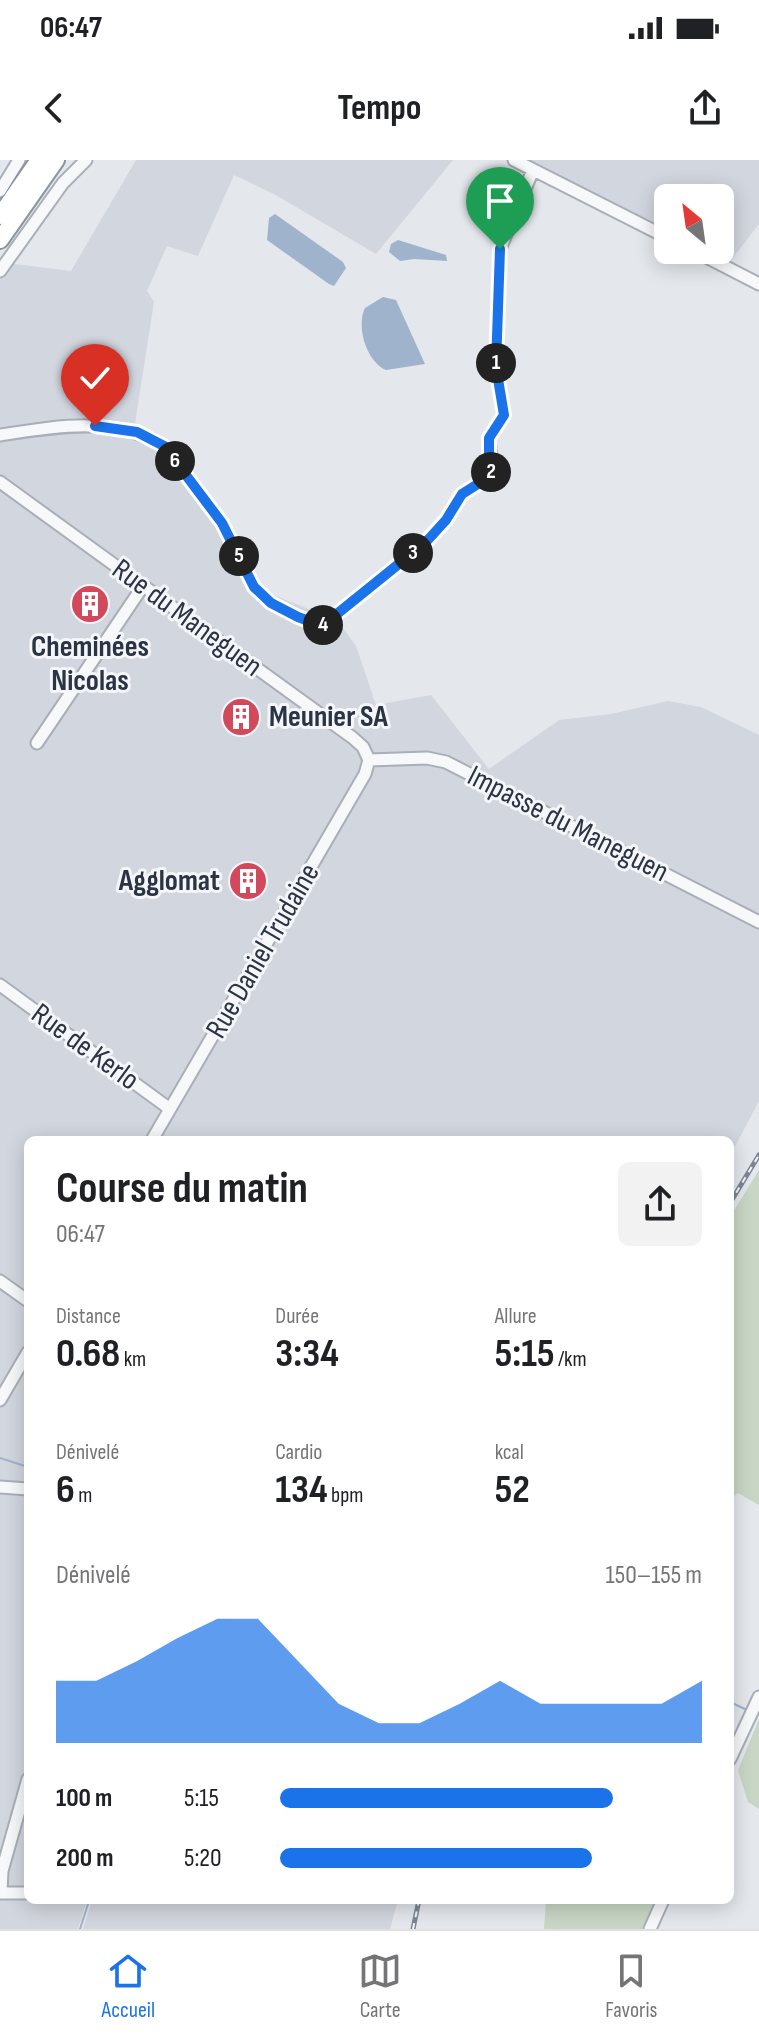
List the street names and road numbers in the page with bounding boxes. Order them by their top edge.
street label: Rue du Maneguen [105,551,269,685]
street label: Impasse du Maneguen [461,758,675,890]
street label: Rue Daniel Trudaine [198,857,328,1045]
street label: Rue de Kerlo [24,996,146,1098]

